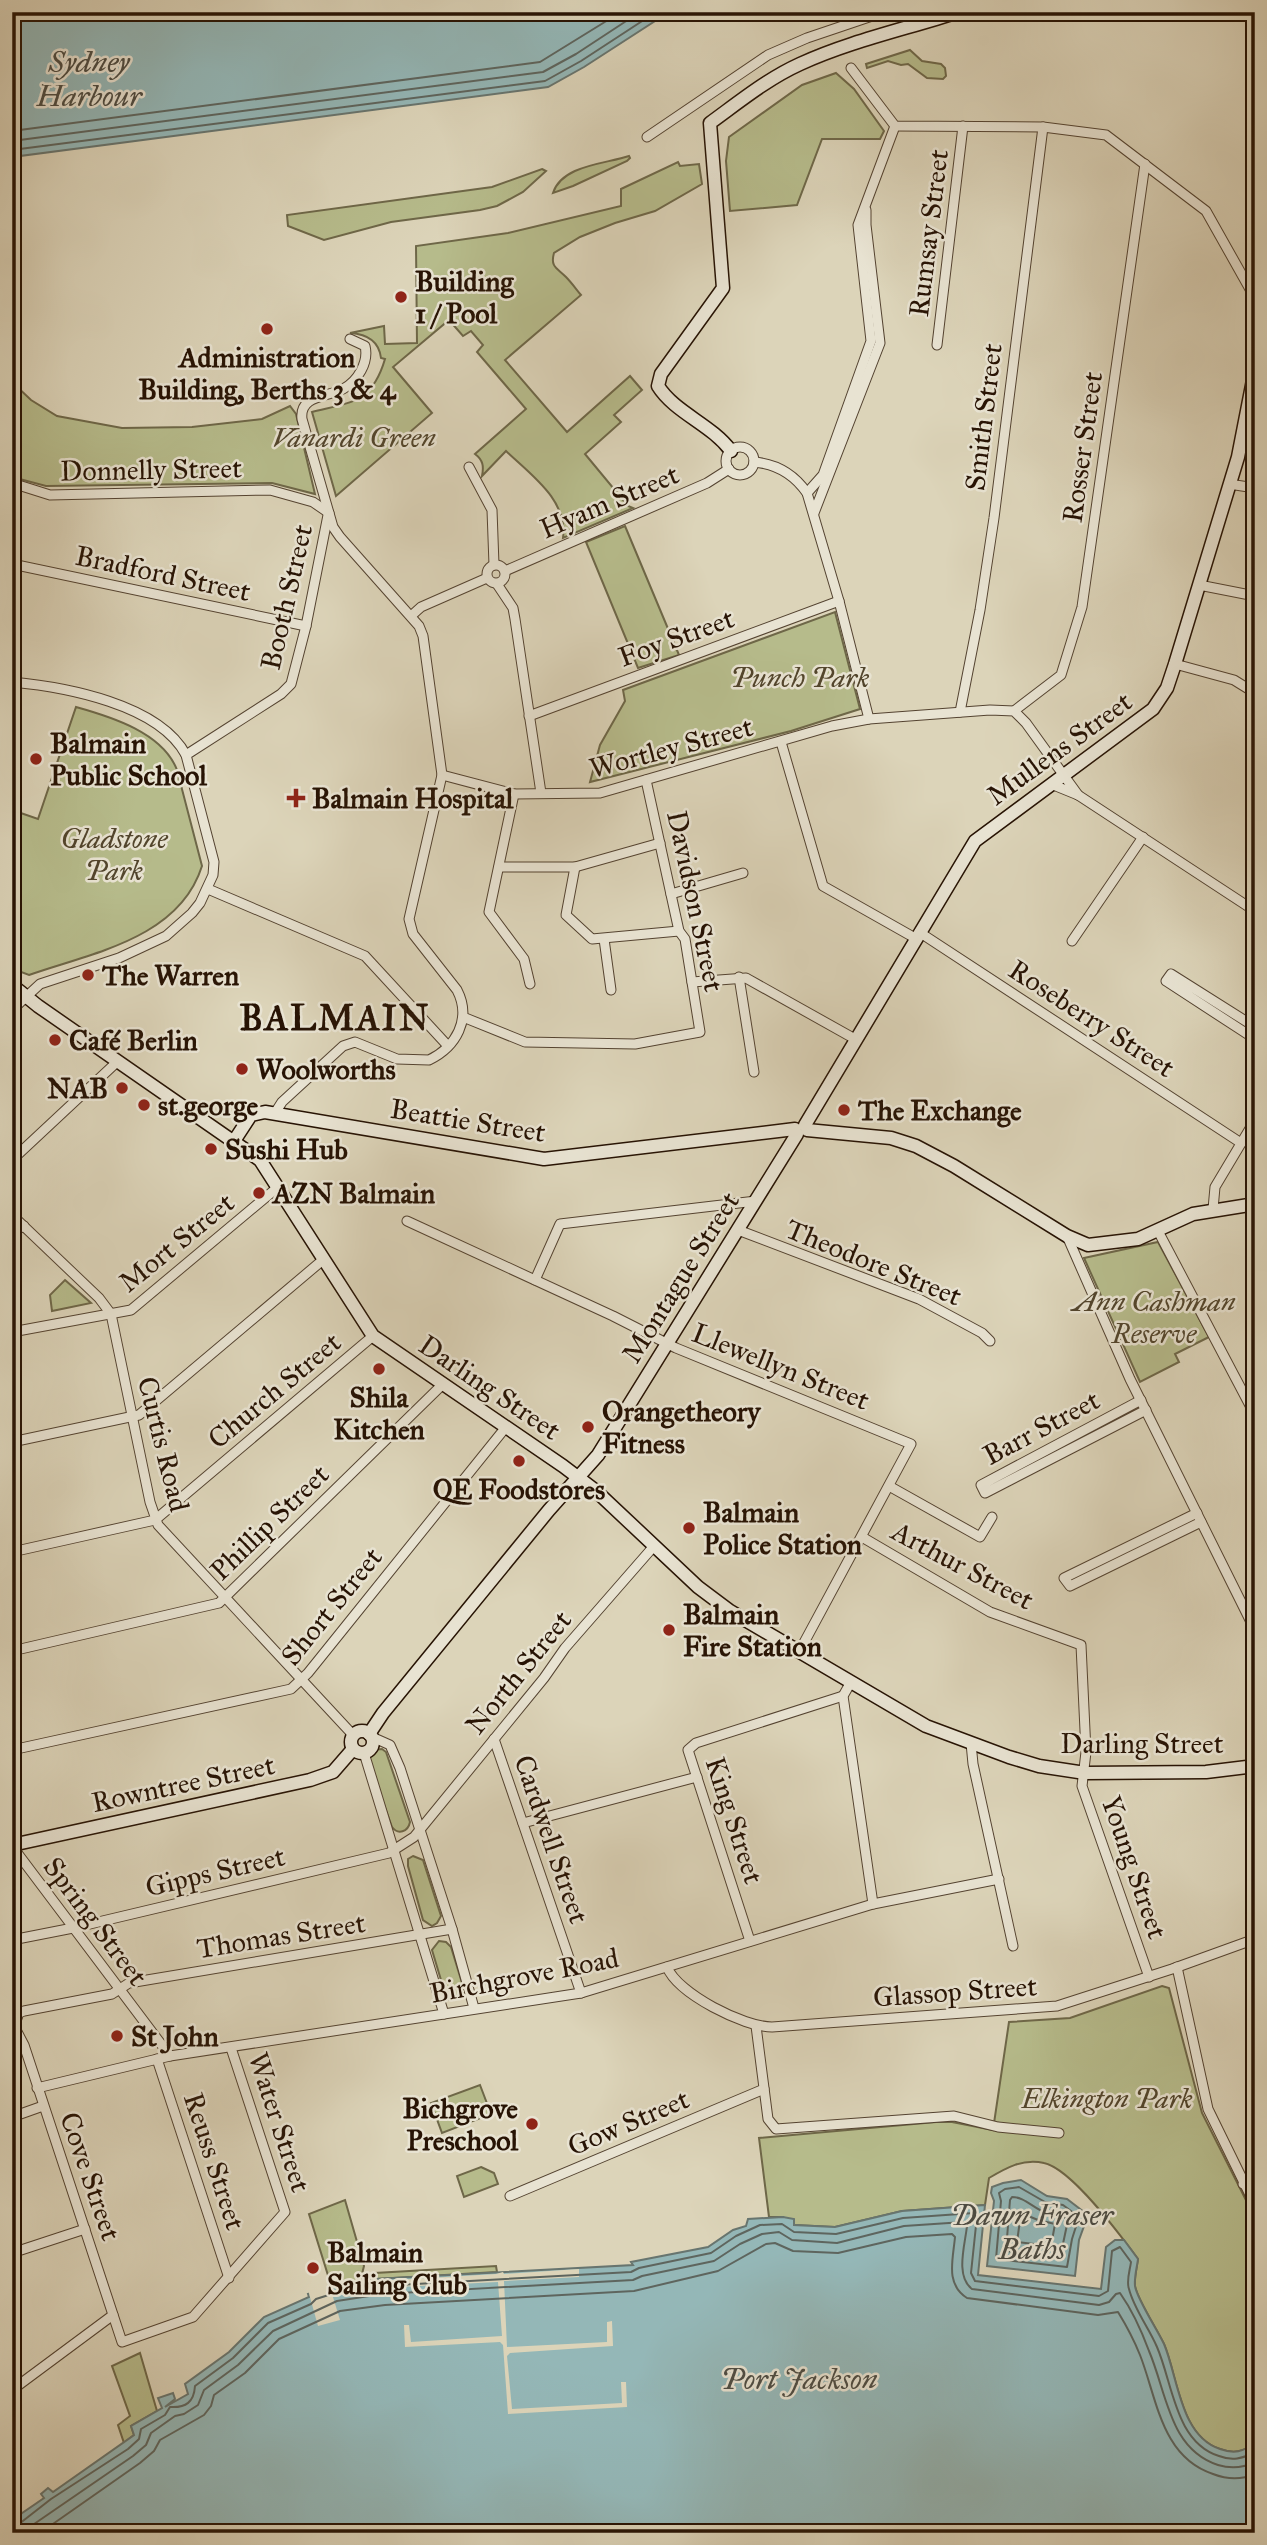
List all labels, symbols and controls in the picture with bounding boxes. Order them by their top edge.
water label: Sydney Harbour [35,44,143,114]
street label: Rumsay Street [901,147,956,319]
place label: Building 1 / Pool [415,264,515,331]
marker: Building 1 / Pool [393,289,409,305]
marker: Administration Building, Berths 3 & 4 [259,321,275,337]
place label: Administration Building, Berths 3 & 4 [139,340,397,407]
street label: Smith Street [957,341,1010,493]
street label: Rosser Street [1055,369,1110,525]
park label: Vanardi Green [272,420,436,455]
street label: Donnelly Street [60,450,242,489]
street label: Hyam Street [534,456,684,546]
street label: Booth Street [253,521,320,673]
street label: Bradford Street [72,538,254,609]
street label: Foy Street [614,600,739,675]
park label: Punch Park [731,660,870,695]
street label: Mullens Street [980,684,1139,813]
street label: Wortley Street [586,709,757,786]
place label: Balmain Public School [50,726,207,793]
marker: Balmain Public School [28,751,44,767]
place label: Balmain Hospital [312,781,514,816]
marker: Balmain Hospital [286,788,306,808]
street label: Davidson Street [659,807,732,995]
park label: Gladstone Park [60,821,168,888]
street label: Roseberry Street [1002,952,1181,1085]
place label: The Warren [102,958,239,993]
marker: The Warren [80,967,96,983]
district label: BALMAIN [240,997,430,1040]
place label: Café Berlin [69,1023,198,1058]
marker: Café Berlin [47,1032,63,1048]
place label: Woolworths [256,1052,396,1087]
marker: Woolworths [234,1061,250,1077]
place label: NAB [47,1071,108,1106]
marker: NAB [114,1080,130,1096]
place label: st.george [158,1088,258,1123]
street label: Beattie Street [388,1091,548,1150]
place label: The Exchange [858,1093,1022,1128]
marker: st.george [136,1097,152,1113]
marker: The Exchange [836,1102,852,1118]
place label: Sushi Hub [225,1132,348,1167]
marker: Sushi Hub [203,1141,219,1157]
place label: AZN Balmain [271,1176,435,1211]
street label: Mort Street [111,1185,241,1300]
marker: AZN Balmain [251,1185,267,1201]
street label: Montague Street [614,1185,747,1369]
street label: Theodore Street [781,1211,967,1314]
park label: Ann Cashman Reserve [1069,1284,1236,1351]
street label: Llewellyn Street [687,1315,875,1418]
street label: Church Street [201,1325,348,1456]
street label: Darling Street [412,1327,567,1448]
marker: Shila Kitchen [371,1361,387,1377]
street label: Curtis Road [130,1373,197,1515]
place label: Shila Kitchen [333,1380,425,1447]
street label: Barr Street [977,1382,1106,1473]
place label: Orangetheory Fitness [602,1394,761,1461]
marker: Orangetheory Fitness [580,1419,596,1435]
marker: QE Foodstores [511,1453,527,1469]
street label: Phillip Street [203,1457,336,1588]
place label: QE Foodstores [433,1472,605,1507]
place label: Balmain Police Station [703,1495,862,1562]
street label: Arthur Street [885,1513,1040,1617]
marker: Balmain Police Station [681,1520,697,1536]
street label: Short Street [273,1540,390,1672]
place label: Balmain Fire Station [683,1597,822,1664]
street label: North Street [458,1603,579,1741]
marker: Balmain Fire Station [661,1622,677,1638]
street label: Darling Street [1060,1726,1224,1761]
street label: Rowntree Street [88,1747,278,1820]
street label: Cardwell Street [506,1750,597,1928]
street label: King Street [698,1752,771,1888]
street label: Young Street [1094,1791,1175,1943]
street label: Gipps Street [142,1838,288,1905]
street label: Spring Street [36,1850,155,1993]
street label: Thomas Street [194,1905,368,1966]
street label: Birchgrove Road [427,1940,622,2011]
street label: Glassop Street [872,1968,1038,2015]
place label: St John [131,2019,219,2054]
marker: St John [109,2028,125,2044]
street label: Water Street [241,2048,319,2196]
street label: Gow Street [562,2081,694,2164]
park label: Elkington Park [1020,2081,1193,2116]
street label: Reuss Street [176,2088,253,2234]
place label: Bichgrove Preschool [402,2091,518,2158]
street label: Cove Street [52,2107,129,2245]
marker: Bichgrove Preschool [524,2116,540,2132]
water label: Dawn Fraser Baths [951,2197,1115,2267]
place label: Balmain Sailing Club [327,2235,468,2302]
marker: Balmain Sailing Club [305,2260,321,2276]
water label: Port Jackson [721,2361,878,2397]

